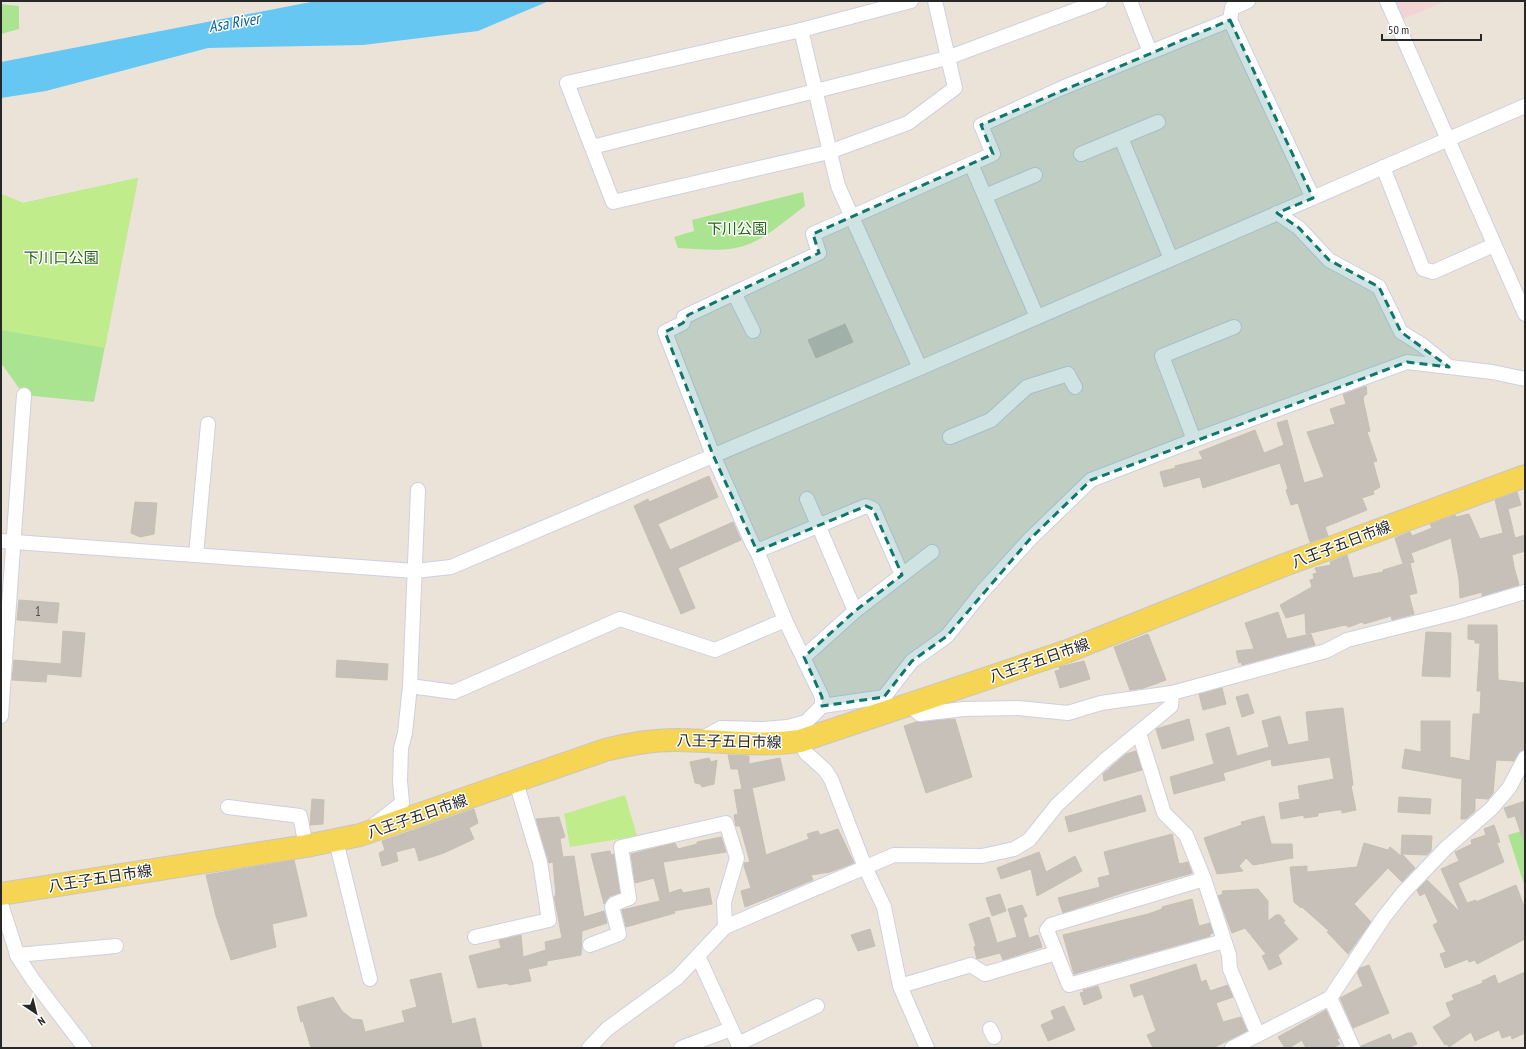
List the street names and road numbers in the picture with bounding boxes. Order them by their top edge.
street label: 八王子五日市線 [1289,516,1393,572]
street label: 八王子五日市線 [986,634,1092,686]
street label: 八王子五日市線 [676,731,782,751]
street label: 八王子五日市線 [364,790,470,842]
street label: 八王子五日市線 [47,860,153,896]

